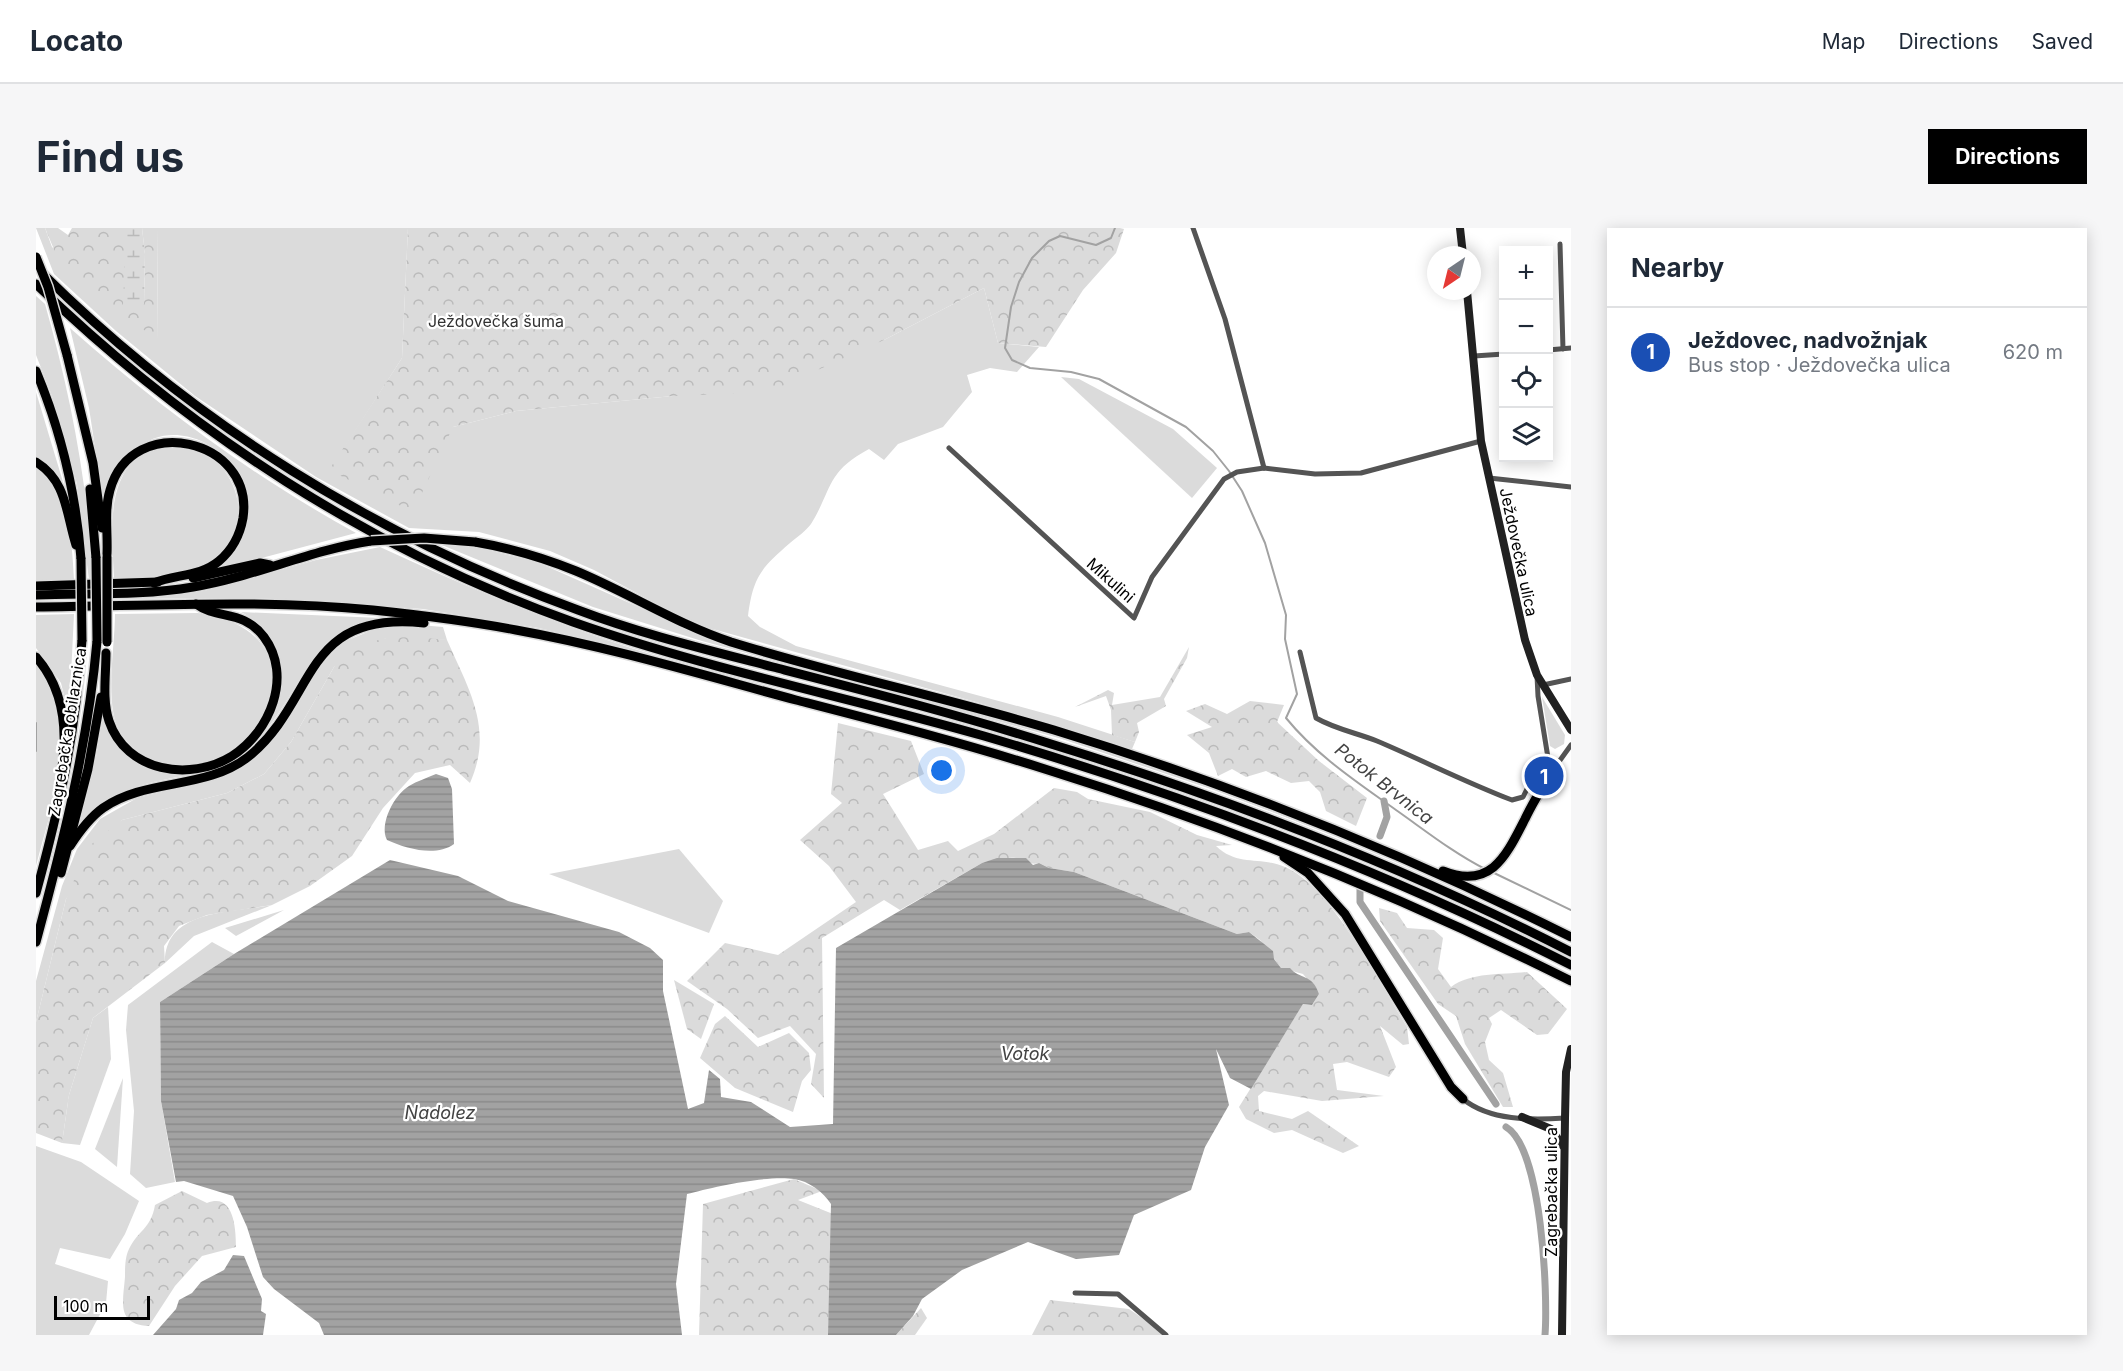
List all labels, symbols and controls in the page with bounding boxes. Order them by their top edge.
text: Locato [30,24,123,58]
text: Map [1822,29,1865,54]
text: Directions [1898,29,1999,54]
text: Saved [2032,29,2093,54]
button: Directions [1928,129,2087,184]
text: Find us [36,131,184,182]
north arrow [1427,246,1481,300]
map controls [1499,246,1553,462]
button: + [1499,246,1553,300]
text: Nearby [1631,252,1724,283]
button: − [1499,300,1553,354]
park label: Ježdovečka šuma [428,311,564,331]
text: Ježdovec, nadvožnjak [1688,327,1928,353]
text: 1 [1646,340,1655,364]
text: 620 m [2003,340,2063,364]
text: Bus stop · Ježdovečka ulica [1688,353,1951,377]
button: locate [1499,354,1553,408]
button: layers [1499,408,1553,462]
street label: Ježdovečka ulica [1496,486,1542,618]
street label: Mikulini [1083,553,1139,607]
street label: Zagrebačka obilaznica [44,646,90,818]
water label: Potok Brvnica [1331,739,1438,829]
pin: 1 [1524,754,1564,798]
your location [927,756,956,785]
water label: Votok [1001,1043,1050,1064]
water label: Nadolez [405,1102,475,1123]
street label: Zagrebačka ulica [1541,1127,1561,1257]
scale bar [54,1293,150,1320]
text: 100 m [63,1296,108,1316]

